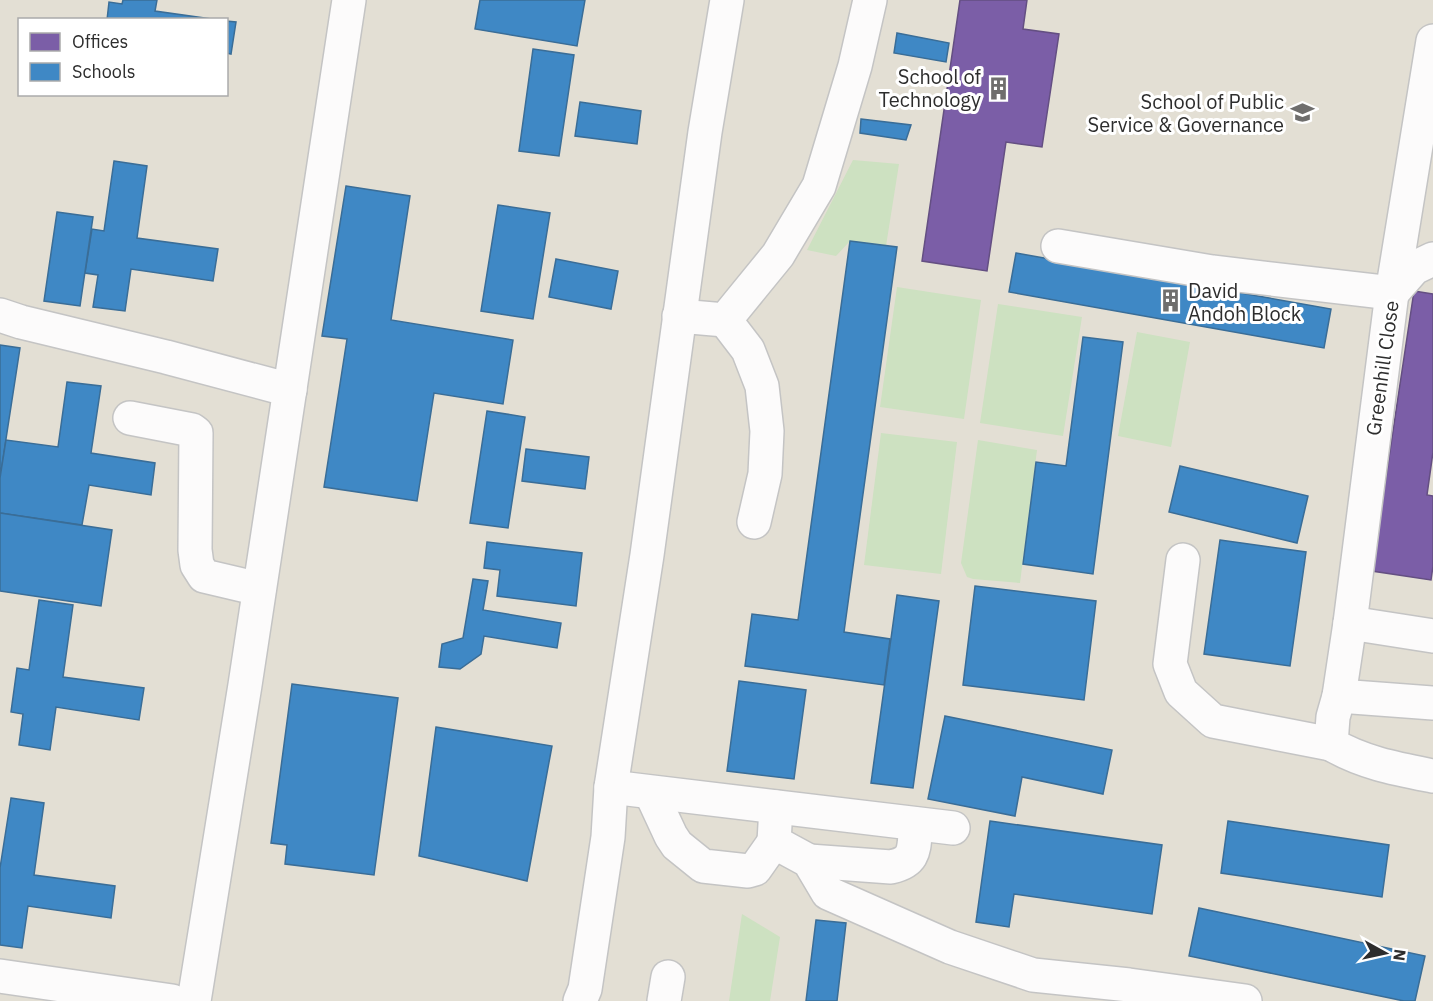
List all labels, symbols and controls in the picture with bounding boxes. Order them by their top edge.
legend [18,18,228,96]
text: Offices [72,30,128,53]
text: Schools [72,60,136,83]
place label: School of Technology [879,63,982,113]
building icon: School of Technology [986,75,1012,101]
place label: School of Public Service & Governance [1088,88,1284,138]
school or university icon: School of Public Service & Governance [1289,100,1315,126]
place label: David Andoh Block [1188,277,1302,327]
building icon: David Andoh Block [1157,288,1183,314]
street label: Greenhill Close [1359,299,1405,437]
north arrow [1355,923,1415,983]
text: N [1389,948,1411,962]

